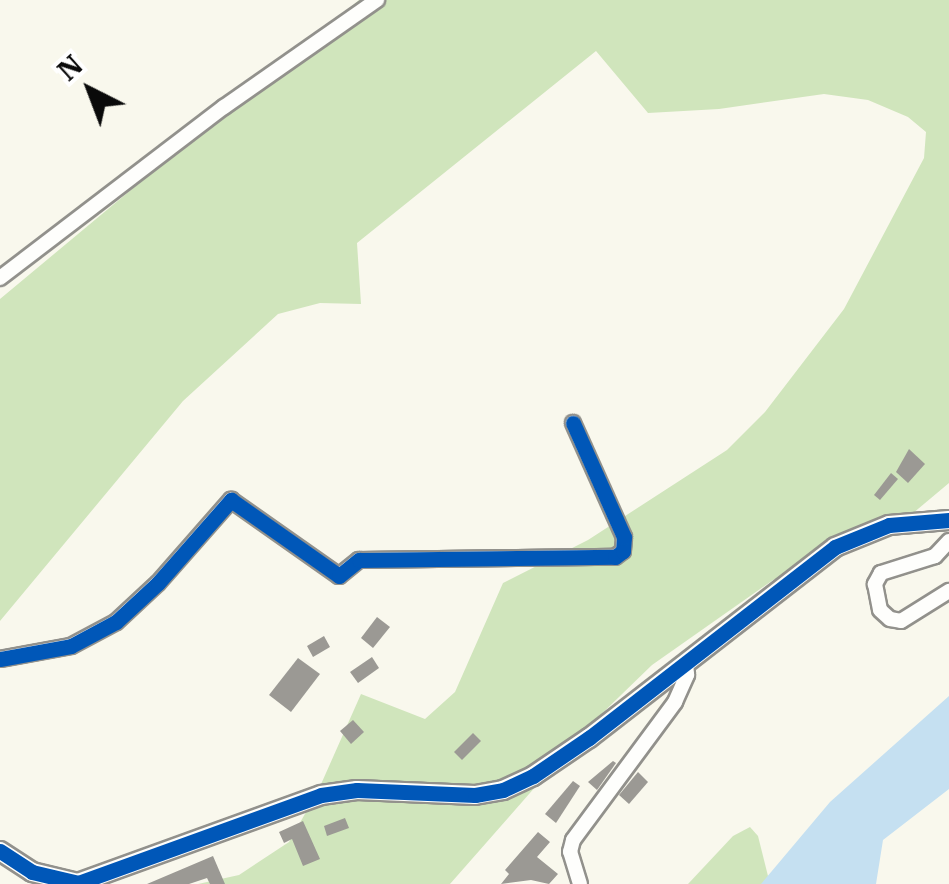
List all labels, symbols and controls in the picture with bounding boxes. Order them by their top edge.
north arrow [40,40,140,140]
text: N [49,46,90,88]

